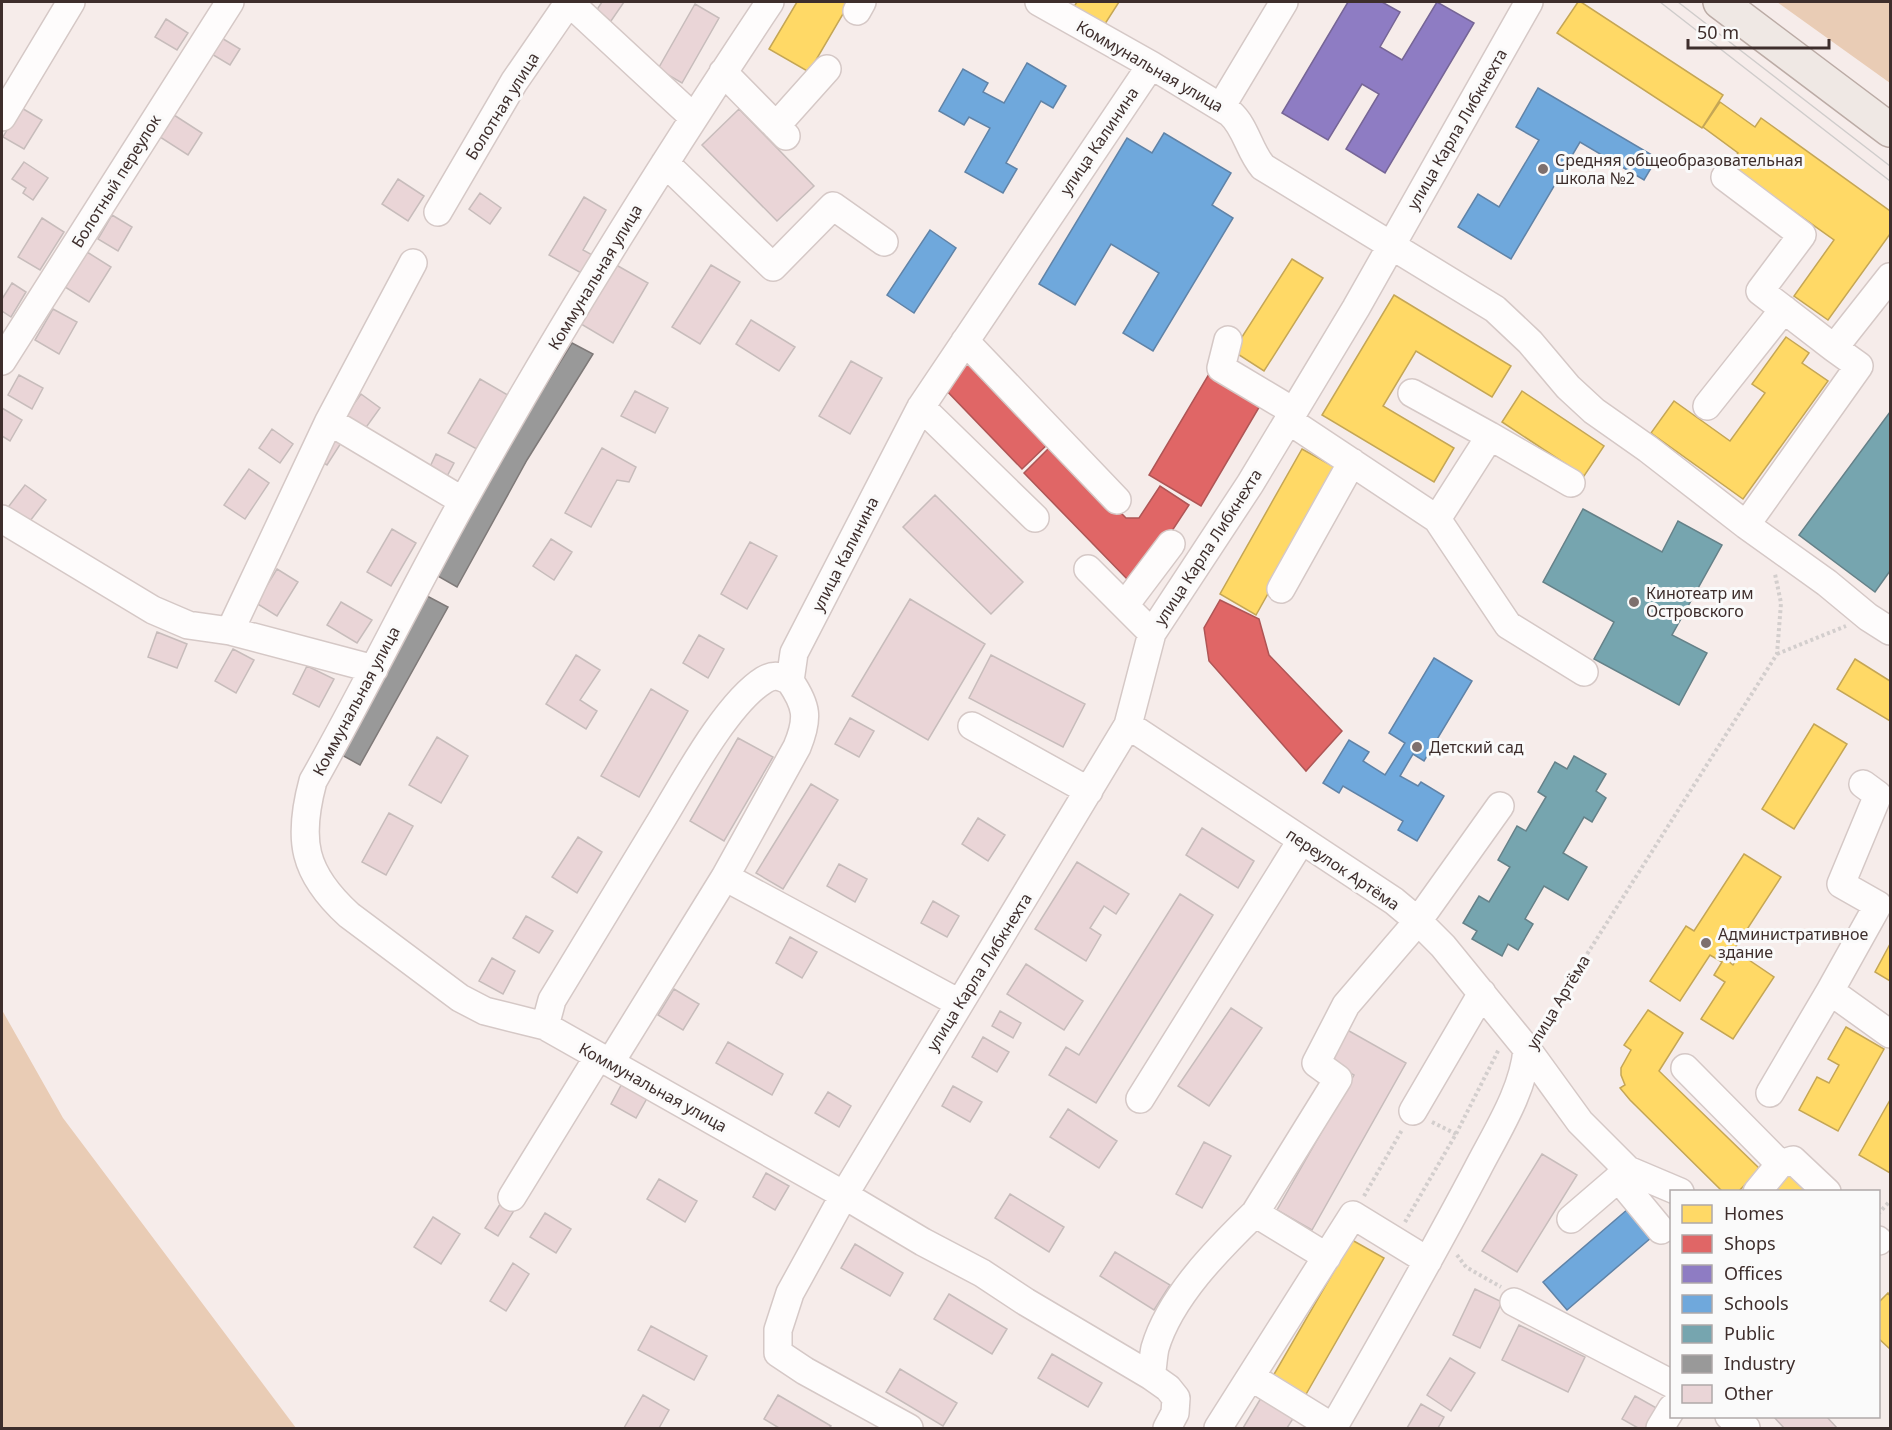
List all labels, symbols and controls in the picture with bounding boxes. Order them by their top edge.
scale bar [1688,12,1829,50]
street label: Коммунальная улица [1073,15,1227,117]
text: 50 m [1697,20,1739,44]
street label: улица Карла Либкнехта [1402,45,1512,213]
street label: Болотная улица [460,48,544,164]
street label: улица Калинина [1055,83,1143,199]
street label: Болотный переулок [66,110,166,252]
place label: Средняя общеобразовательная школа №2 [1555,149,1803,189]
marker: Средняя общеобразовательная школа №2 [1536,162,1550,176]
street label: Коммунальная улица [543,200,647,354]
street label: улица Карла Либкнехта [1149,465,1267,629]
street label: улица Калинина [807,493,883,615]
place label: Кинотеатр им Островского [1646,582,1754,622]
marker: Кинотеатр им Островского [1627,595,1641,609]
street label: Коммунальная улица [307,622,405,780]
place label: Детский сад [1429,736,1524,758]
marker: Детский сад [1410,740,1424,754]
street label: переулок Артёма [1282,823,1404,915]
street label: улица Карла Либкнехта [921,889,1037,1055]
place label: Административное здание [1718,923,1868,963]
marker: Административное здание [1699,936,1713,950]
street label: улица Артёма [1521,951,1595,1053]
street label: Коммунальная улица [575,1037,731,1137]
legend [1670,1190,1880,1418]
text: Homes [1724,1201,1784,1225]
text: Shops [1724,1231,1776,1255]
text: Offices [1724,1261,1783,1285]
text: Schools [1724,1291,1789,1315]
text: Public [1724,1321,1775,1345]
text: Industry [1724,1351,1796,1375]
text: Other [1724,1381,1774,1405]

